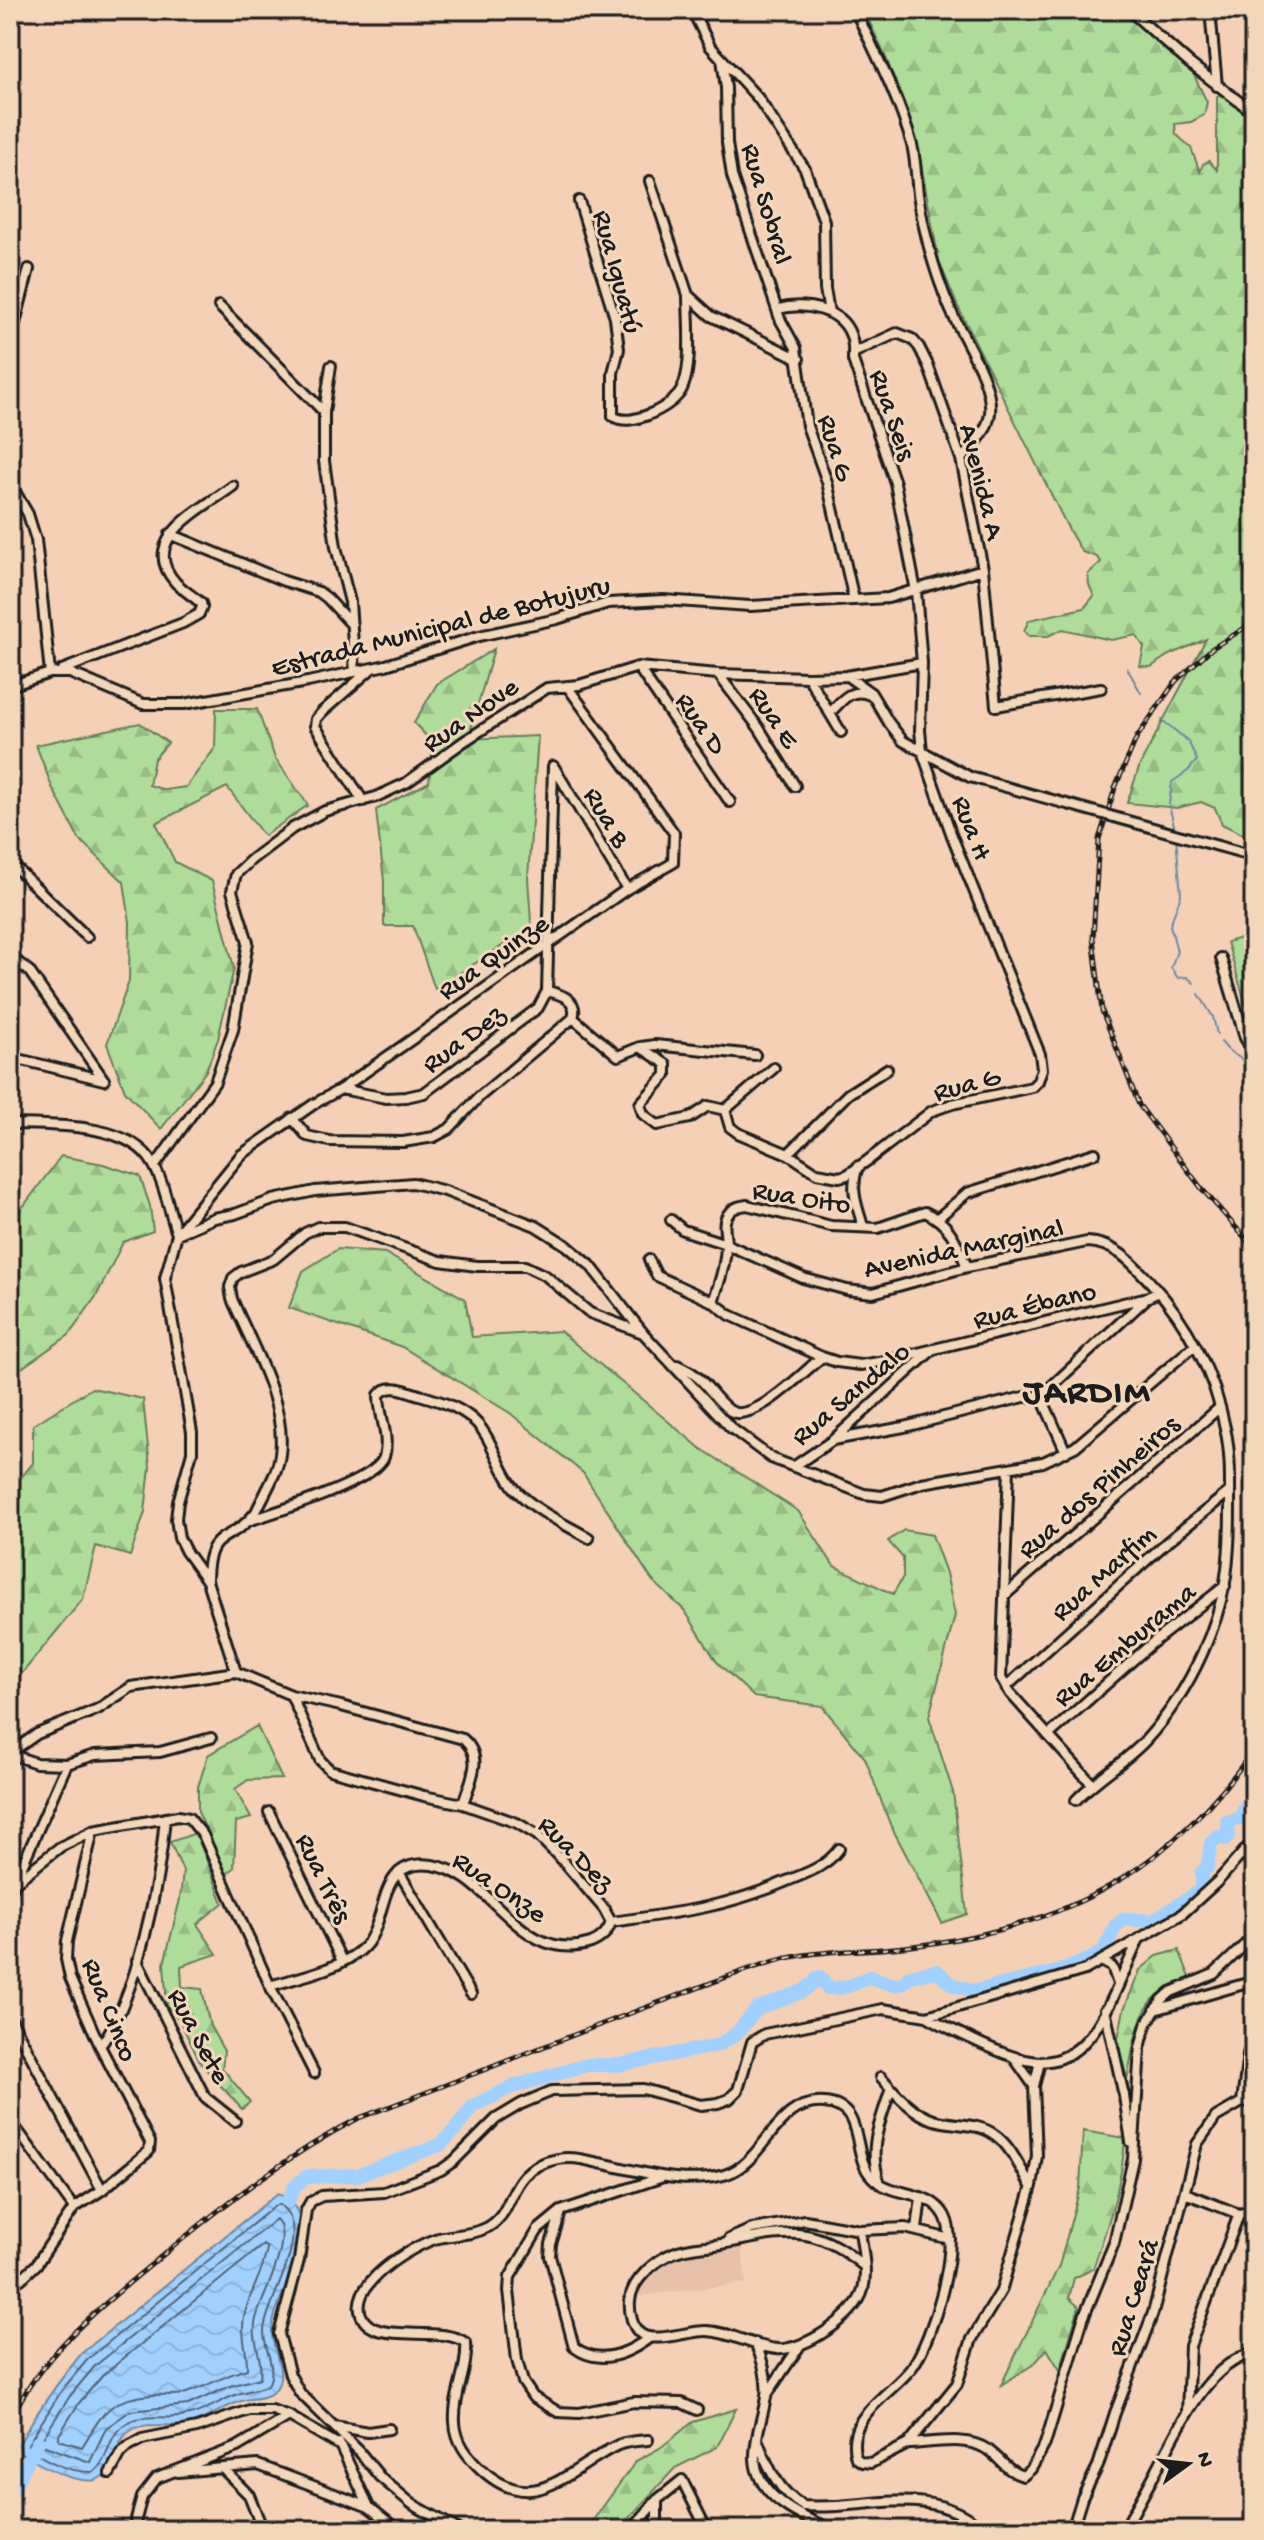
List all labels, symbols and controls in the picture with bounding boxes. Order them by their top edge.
street label: Rua Sobral [732,140,798,268]
street label: Rua Iguatú [583,207,648,337]
street label: Rua Seis [860,366,922,466]
street label: Rua G [808,411,860,487]
street label: Avenida A [949,421,1010,545]
street label: Estrada Municipal de Botujuru [268,570,614,686]
street label: Rua Nove [417,671,526,762]
street label: Rua E [740,681,806,757]
street label: Rua D [666,687,733,763]
street label: Rua B [574,782,636,855]
street label: Rua H [943,792,997,866]
street label: Rua Quinze [433,908,557,1009]
street label: Rua Dez [417,998,514,1082]
street label: Rua G [930,1061,1005,1111]
street label: Rua Oito [750,1175,853,1223]
street label: Avenida Marginal [861,1213,1067,1288]
street label: Rua Ébano [970,1276,1100,1339]
street label: Rua Sandalo [786,1336,918,1455]
district label: JARDIM [1022,1373,1151,1416]
street label: Rua dos Pinheiros [1013,1409,1188,1567]
street label: Rua Marfim [1046,1519,1164,1630]
street label: Rua Emburama [1048,1576,1205,1716]
street label: Rua Dez [530,1810,621,1902]
street label: Rua Três [286,1829,358,1930]
street label: Rua Onze [445,1845,552,1933]
street label: Rua Cinco [72,1954,143,2067]
street label: Rua Sete [158,1984,236,2091]
street label: Rua Ceará [1102,2234,1169,2361]
north arrow [1148,2424,1228,2504]
text: N [1189,2450,1218,2470]

